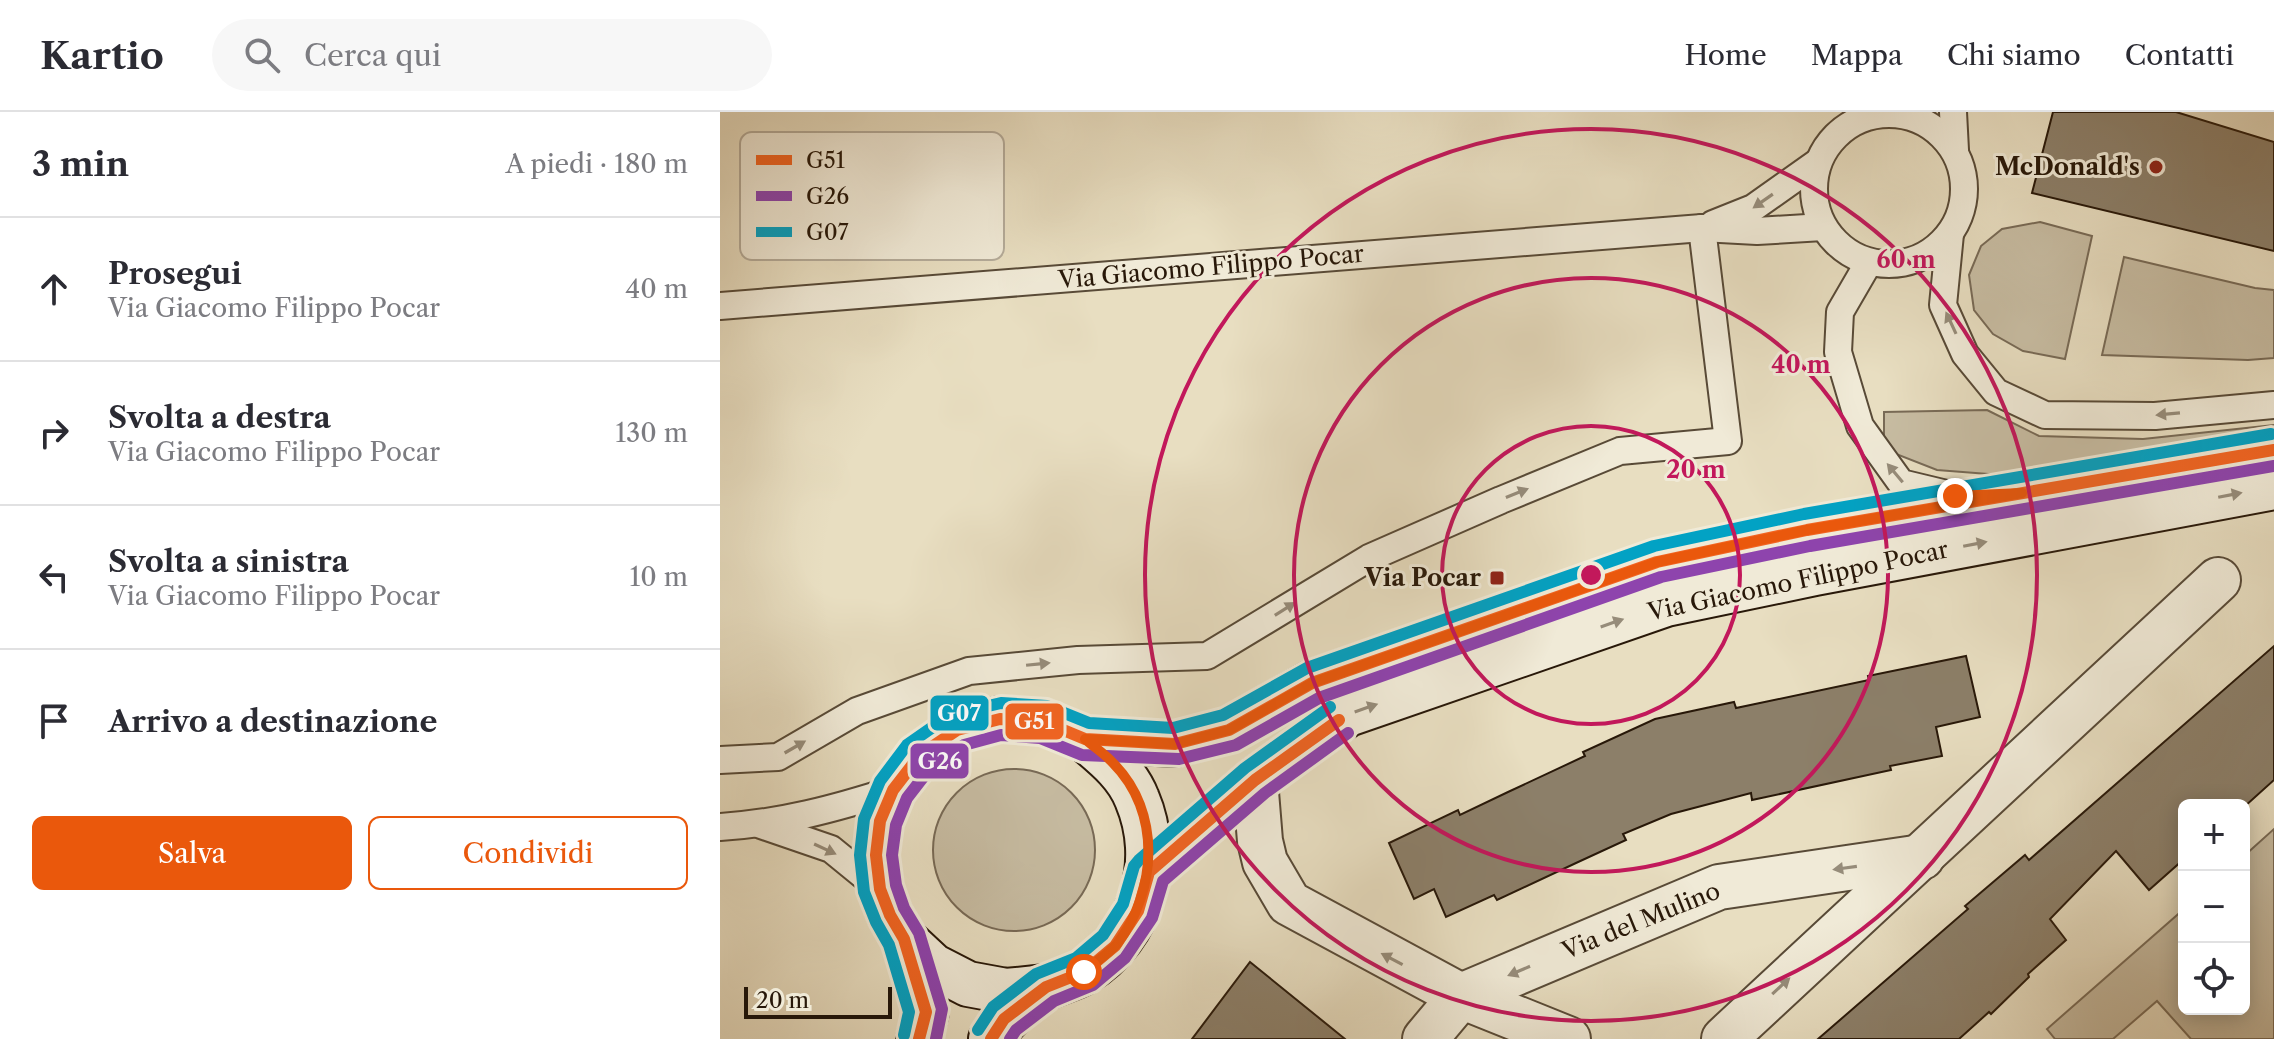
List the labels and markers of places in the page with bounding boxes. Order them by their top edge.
place label: McDonald's [1995,152,2140,181]
marker: McDonald's [2147,158,2165,176]
centre of rings [1577,561,1605,589]
place label: Via Pocar [1363,563,1481,592]
marker: Via Pocar [1488,569,1506,587]

